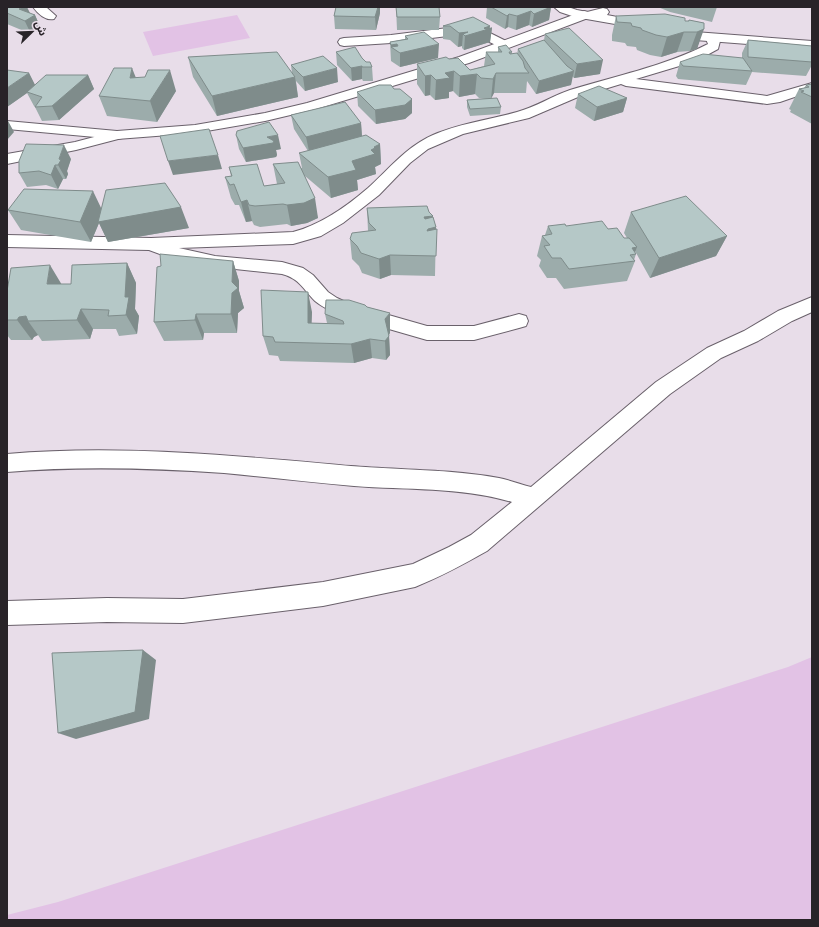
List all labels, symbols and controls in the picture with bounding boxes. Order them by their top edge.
north arrow [12,12,52,52]
text: ش [32,19,50,38]

